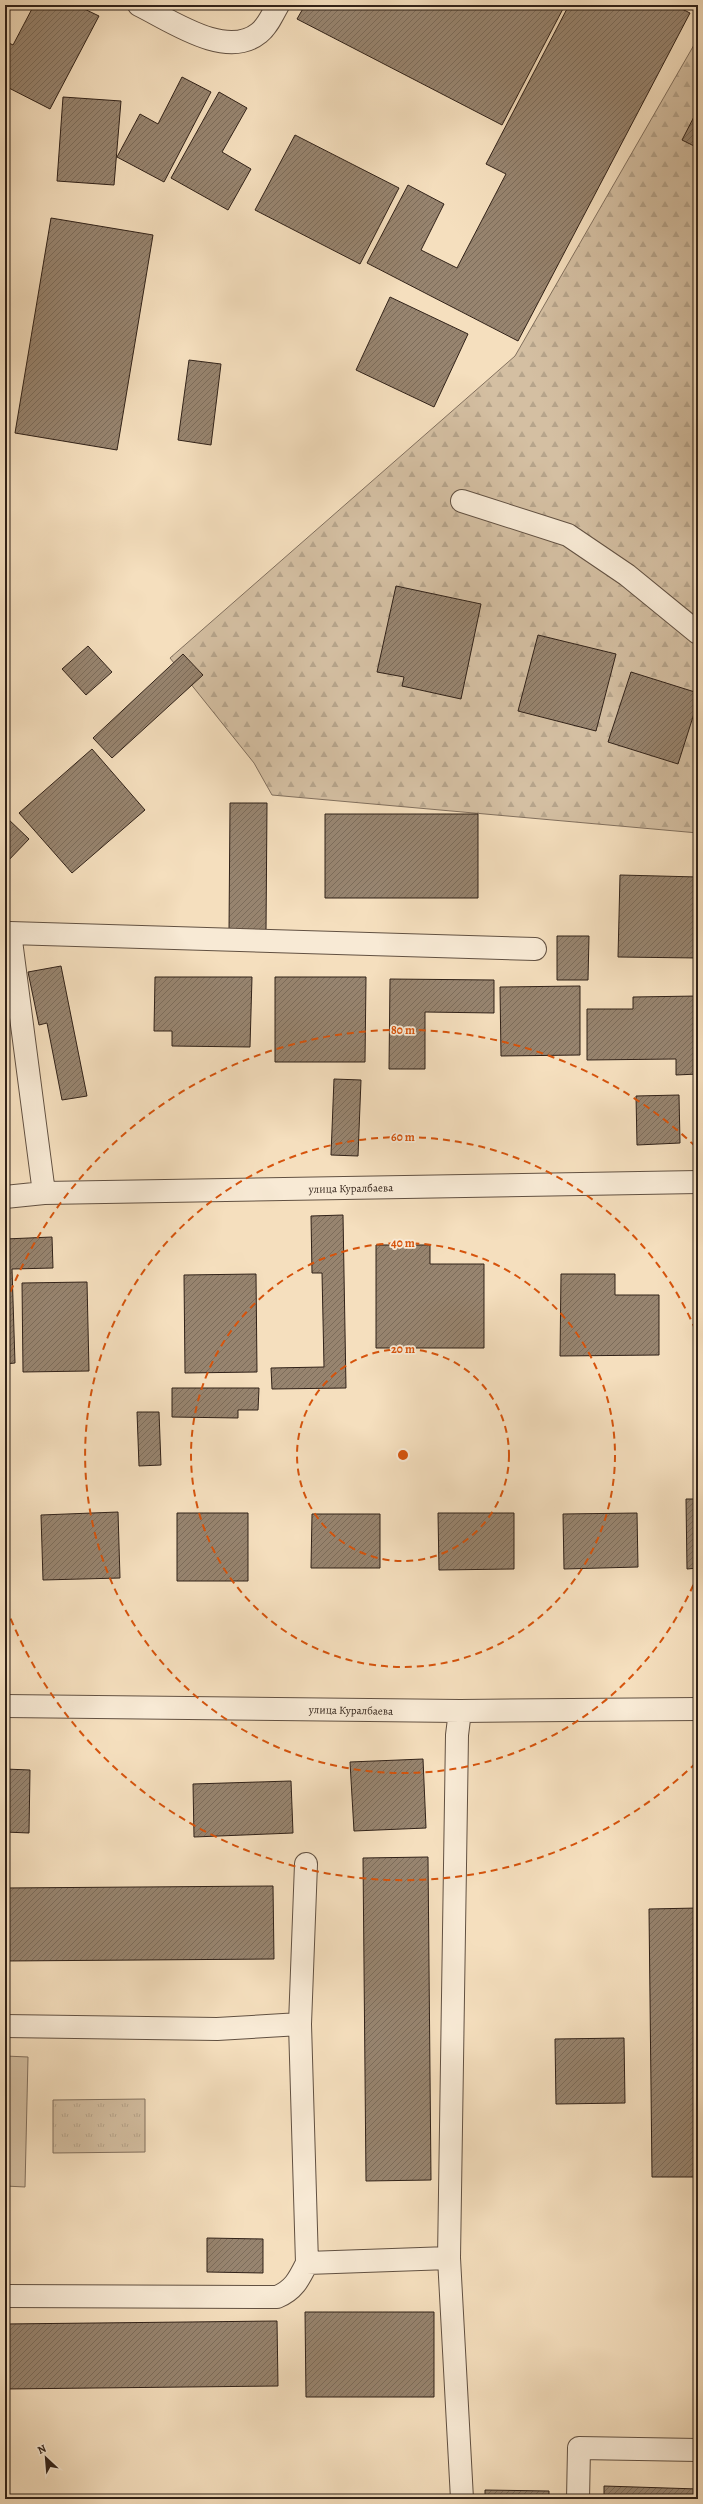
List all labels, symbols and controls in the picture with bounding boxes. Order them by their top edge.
text: 80 m [391,1022,415,1038]
text: 60 m [391,1129,415,1145]
street label: улица Куралбаева [308,1180,394,1197]
text: 40 m [391,1235,415,1251]
text: 20 m [391,1341,415,1357]
centre of rings [396,1448,410,1462]
street label: улица Куралбаева [308,1702,394,1719]
north arrow [26,2438,66,2478]
text: N [35,2441,49,2458]

